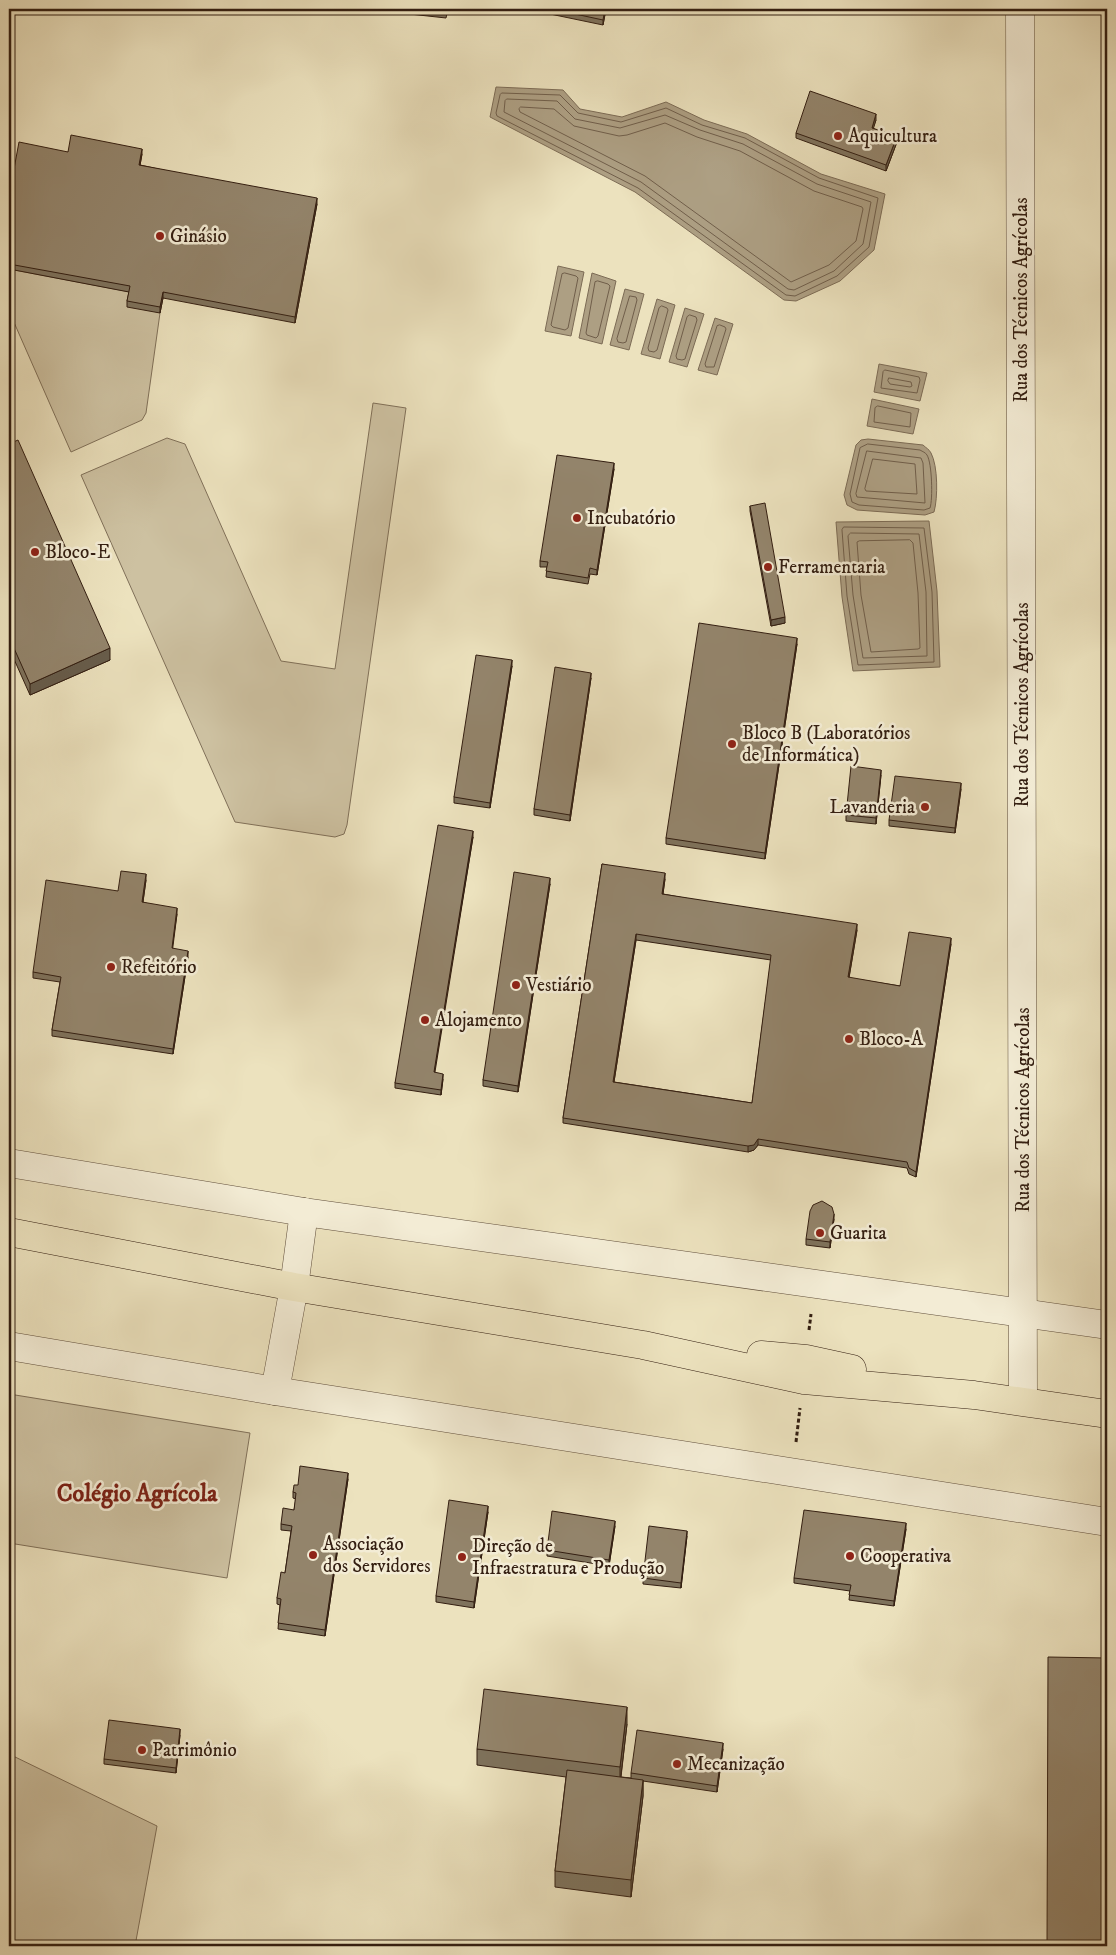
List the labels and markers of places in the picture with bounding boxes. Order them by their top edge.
place label: Aquicultura [848,125,937,149]
marker: Aquicultura [832,130,844,142]
place label: Ginásio [170,225,227,248]
marker: Ginásio [154,230,166,242]
place label: Incubatório [587,507,676,530]
marker: Incubatório [571,512,583,524]
place label: Bloco-E [45,541,110,564]
marker: Bloco-E [29,546,41,558]
place label: Ferramentaria [778,556,885,579]
marker: Ferramentaria [762,561,774,573]
place label: Bloco B (Laboratórios de Informática) [742,722,910,767]
marker: Bloco B (Laboratórios de Informática) [726,738,738,750]
place label: Lavanderia [830,796,915,819]
marker: Lavanderia [919,801,931,813]
place label: Refeitório [121,956,197,979]
marker: Refeitório [105,961,117,973]
place label: Vestiário [525,974,592,997]
marker: Vestiário [510,979,522,991]
place label: Alojamento [435,1009,522,1032]
marker: Alojamento [419,1014,431,1026]
place label: Bloco-A [859,1028,924,1051]
marker: Bloco-A [843,1033,855,1045]
place label: Guarita [830,1222,887,1245]
marker: Guarita [814,1227,826,1239]
place label: Associação dos Servidores [323,1533,431,1578]
place label: Direção de Infraestratura e Produção [472,1535,664,1580]
place label: Cooperativa [860,1545,951,1568]
marker: Associação dos Servidores [307,1549,319,1561]
marker: Cooperativa [844,1550,856,1562]
marker: Direção de Infraestratura e Produção [456,1551,468,1563]
place label: Patrimônio [152,1739,237,1762]
marker: Patrimônio [136,1744,148,1756]
place label: Mecanização [687,1753,785,1776]
marker: Mecanização [671,1758,683,1770]

